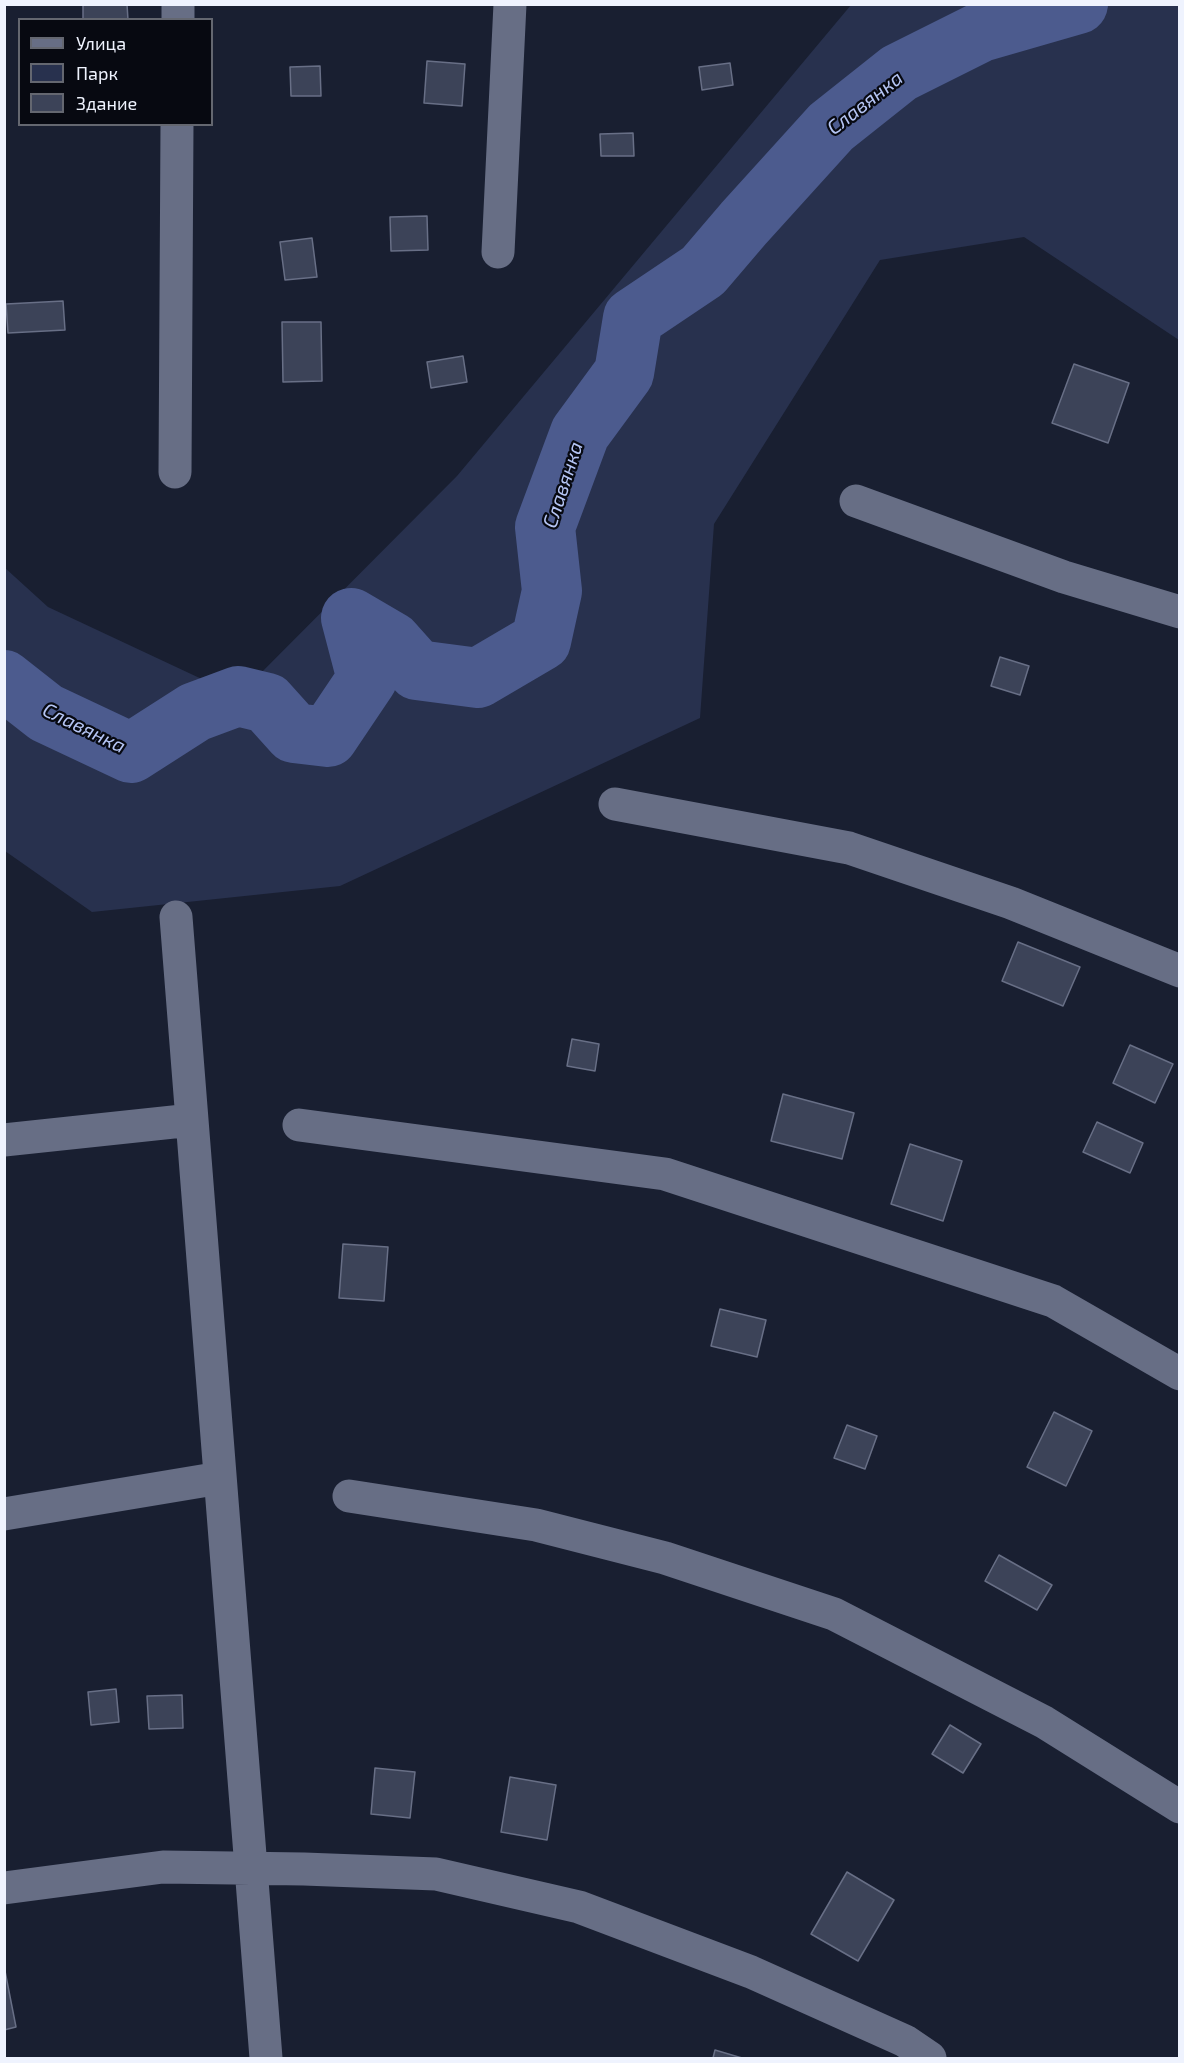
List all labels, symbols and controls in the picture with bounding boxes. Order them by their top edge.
legend [18,18,213,126]
text: Улица [76,32,126,54]
text: Парк [76,62,118,84]
water label: Славянка [822,66,908,140]
text: Здание [76,92,137,114]
water label: Славянка [538,439,588,531]
water label: Славянка [39,698,129,758]

